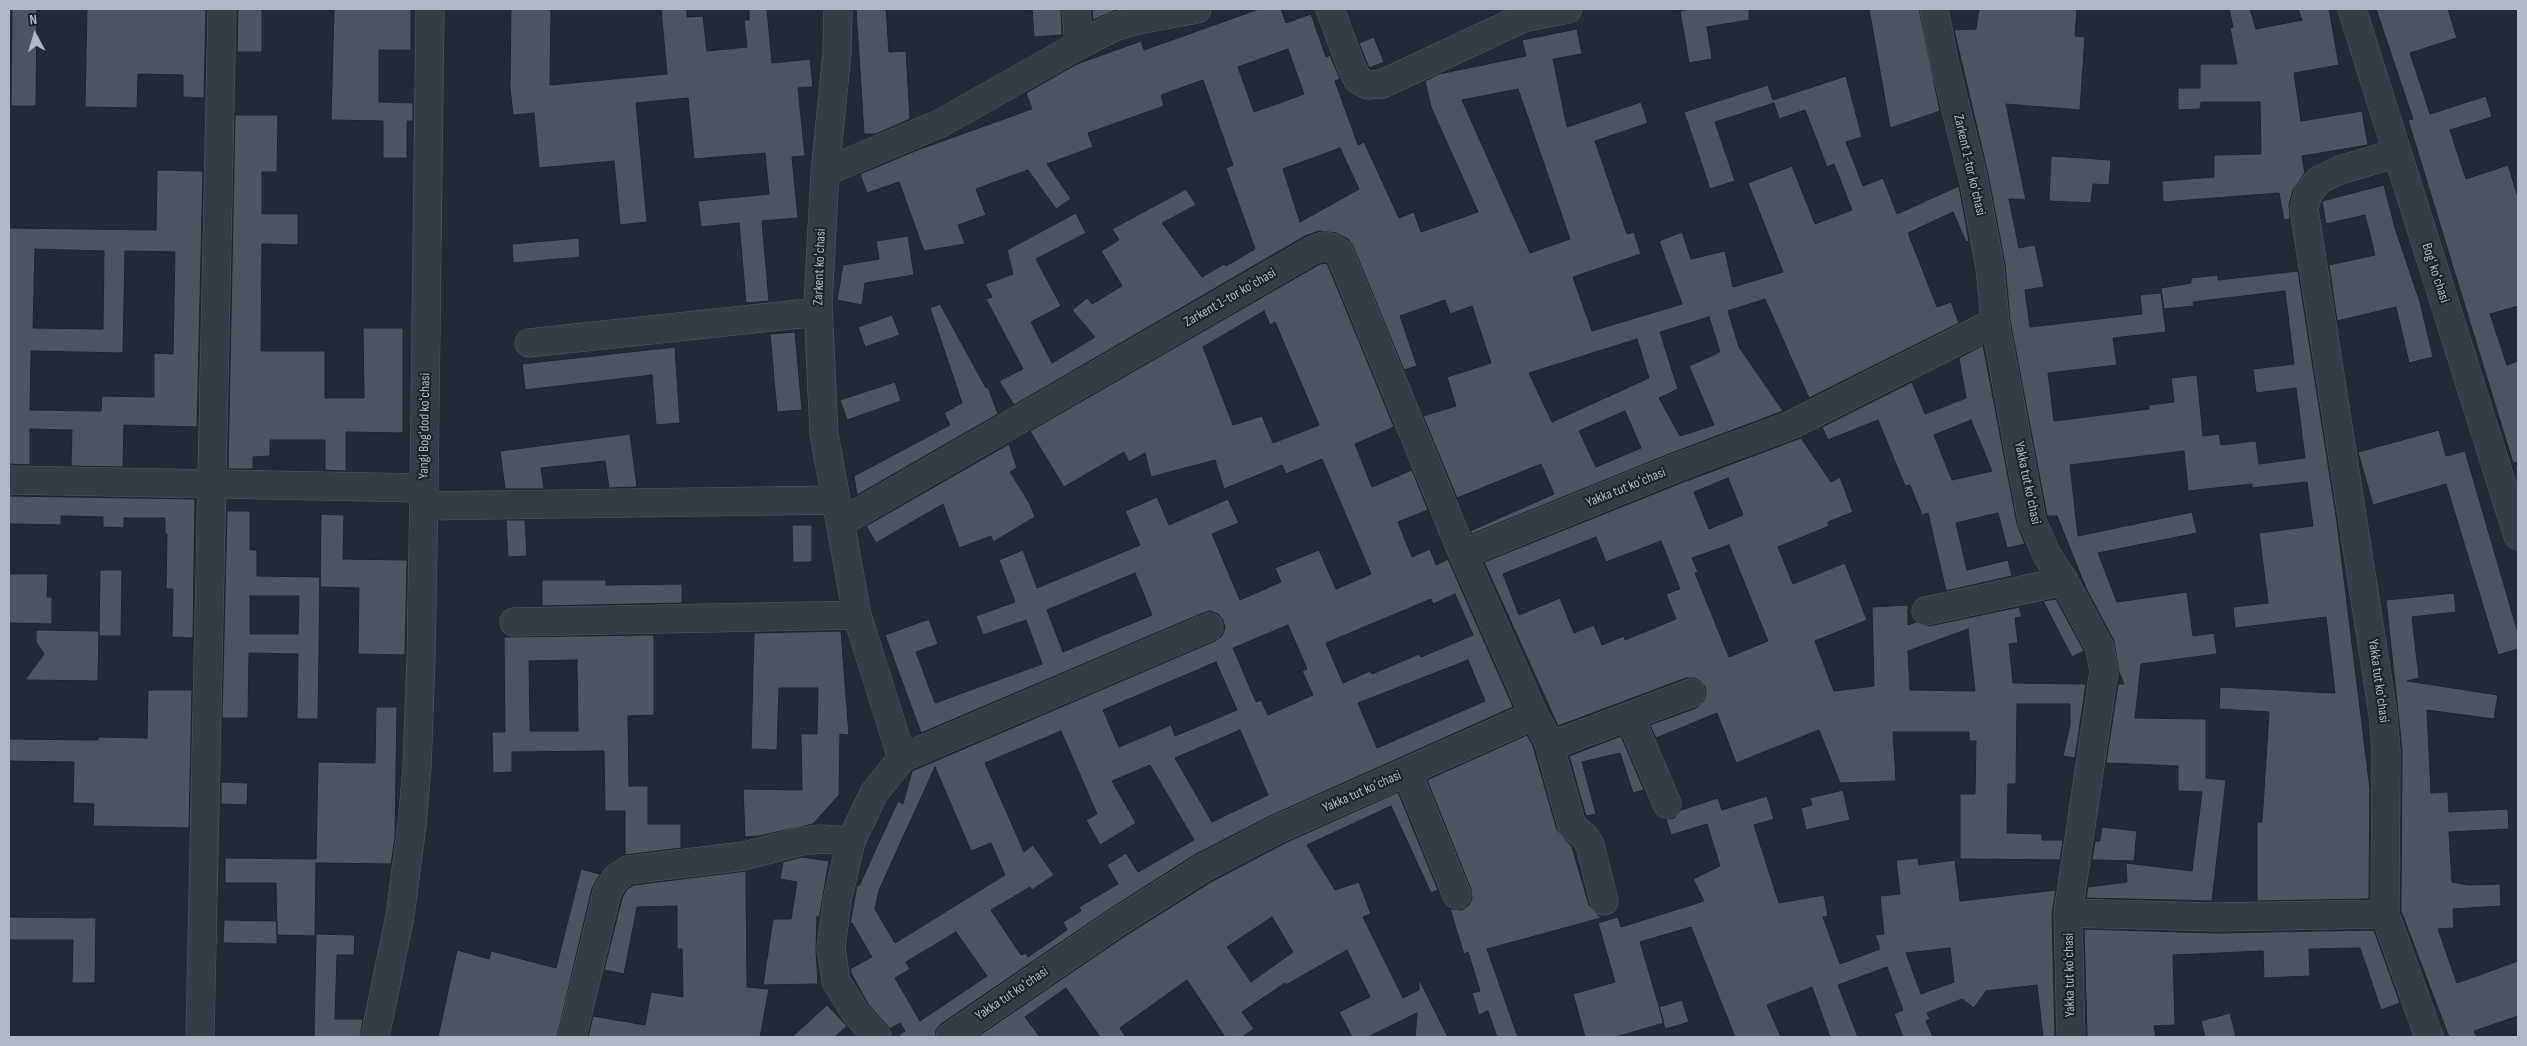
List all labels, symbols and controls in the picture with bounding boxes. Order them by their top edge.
north arrow [10,10,60,60]
text: N [29,11,38,28]
street label: Zarkent 1-tor koʻchasi [1949,113,1989,217]
street label: Zarkent koʻchasi [810,228,830,306]
street label: Bogʻ koʻchasi [2417,241,2453,305]
street label: Zarkent 1-tor koʻchasi [1181,265,1279,331]
street label: Yangi Bogʻdod koʻchasi [416,373,434,479]
street label: Yakka tut koʻchasi [2010,440,2044,526]
street label: Yakka tut koʻchasi [1584,464,1668,512]
street label: Yakka tut koʻchasi [2364,638,2392,724]
street label: Yakka tut koʻchasi [1320,767,1404,817]
street label: Yakka tut koʻchasi [2061,933,2079,1017]
street label: Yakka tut koʻchasi [972,963,1052,1025]

